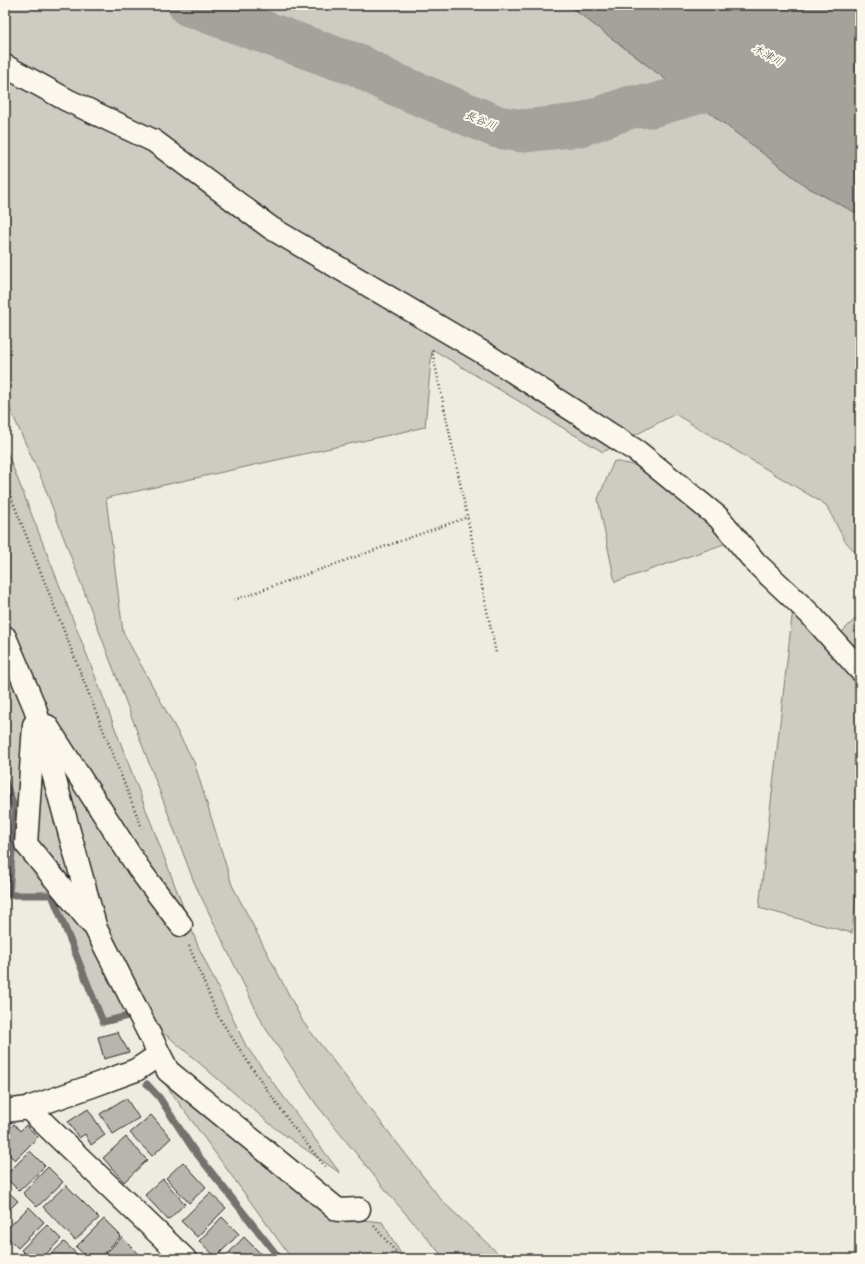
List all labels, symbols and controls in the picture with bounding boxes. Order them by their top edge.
water label: 木津川 [749,40,786,72]
water label: 長谷川 [462,106,499,135]

